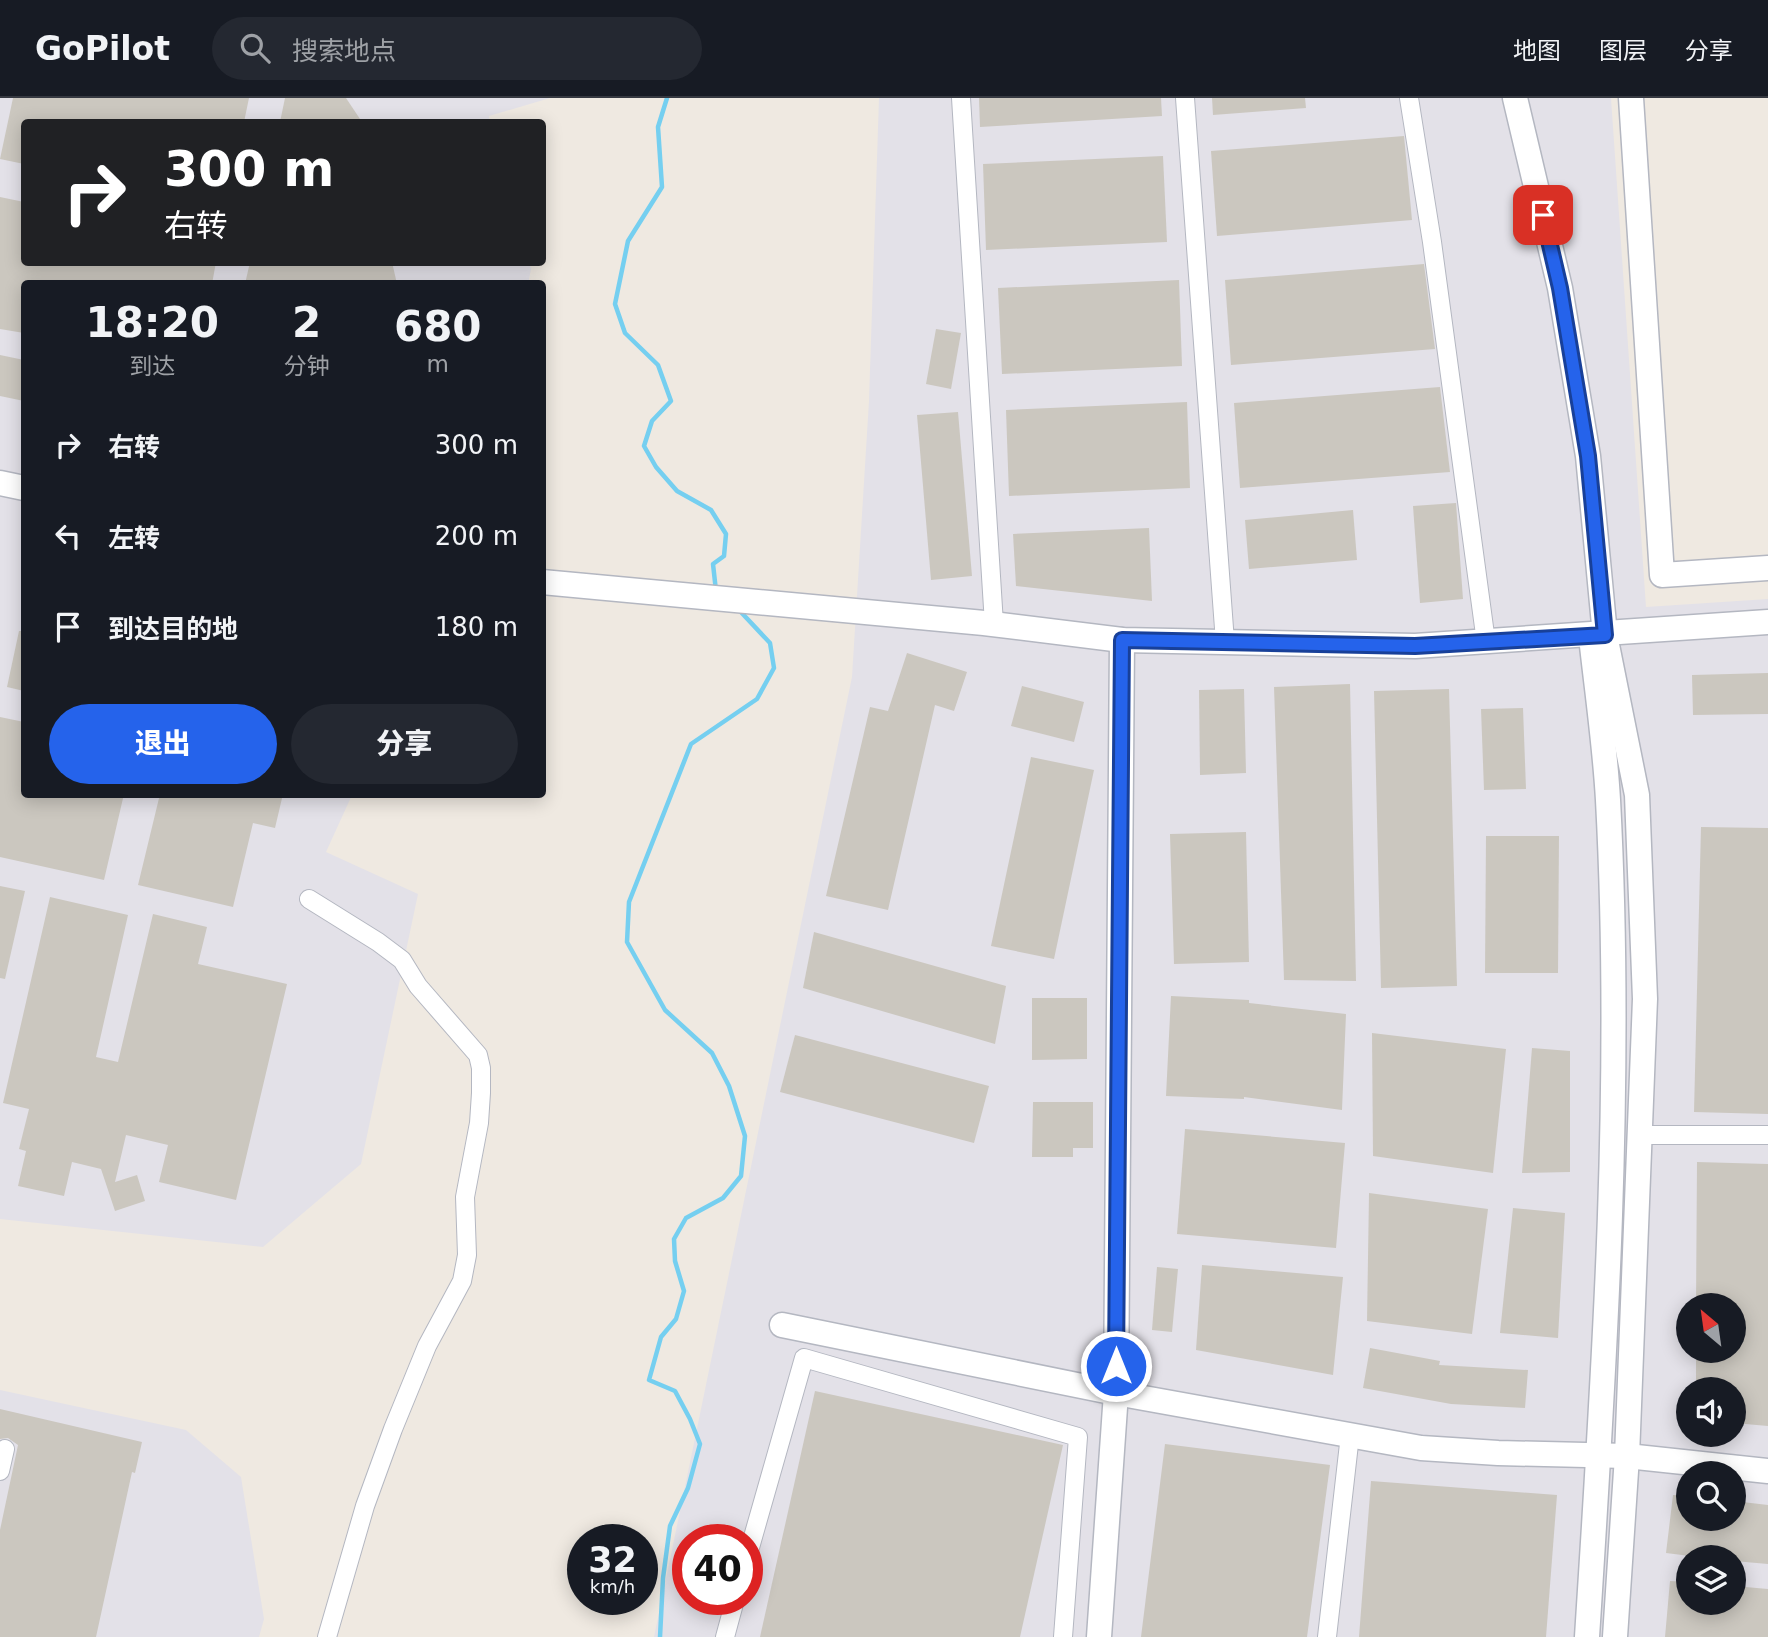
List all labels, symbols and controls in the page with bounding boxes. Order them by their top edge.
search box [212,17,702,80]
text: GoPilot [35,29,170,68]
icon: search [236,29,274,67]
text: 搜索地点 [292,36,396,66]
text: 地图 [1513,37,1561,65]
text: 图层 [1599,37,1647,65]
text: 分享 [1685,37,1733,65]
text: 300 m [164,141,334,198]
icon: right [49,147,140,238]
pin [1513,185,1573,245]
icon: arrive [1524,196,1562,234]
text: 右转 [164,207,228,245]
text: 18:20 [85,298,219,347]
text: 2 [292,298,321,347]
text: 680 [394,302,482,351]
text: m [427,351,449,377]
text: 到达 [129,353,175,379]
text: 分钟 [284,353,330,379]
icon: right [49,426,87,464]
text: 300 m [435,430,518,460]
text: 右转 [108,432,160,462]
icon: left [49,517,87,555]
text: 200 m [435,521,518,551]
text: 左转 [108,523,160,553]
icon: arrive [49,608,87,646]
text: 180 m [435,612,518,642]
text: 到达目的地 [108,614,238,644]
button: 退出 [49,704,277,784]
button: 分享 [291,704,518,784]
north arrow [1676,1293,1746,1363]
map controls [1676,1293,1746,1615]
position arrow [1079,1329,1153,1403]
button: sound [1676,1377,1746,1447]
button: search [1676,1461,1746,1531]
speed limit sign: 40 [672,1524,763,1615]
text: 32 [588,1540,637,1580]
button: layers [1676,1545,1746,1615]
text: km/h [590,1576,635,1597]

